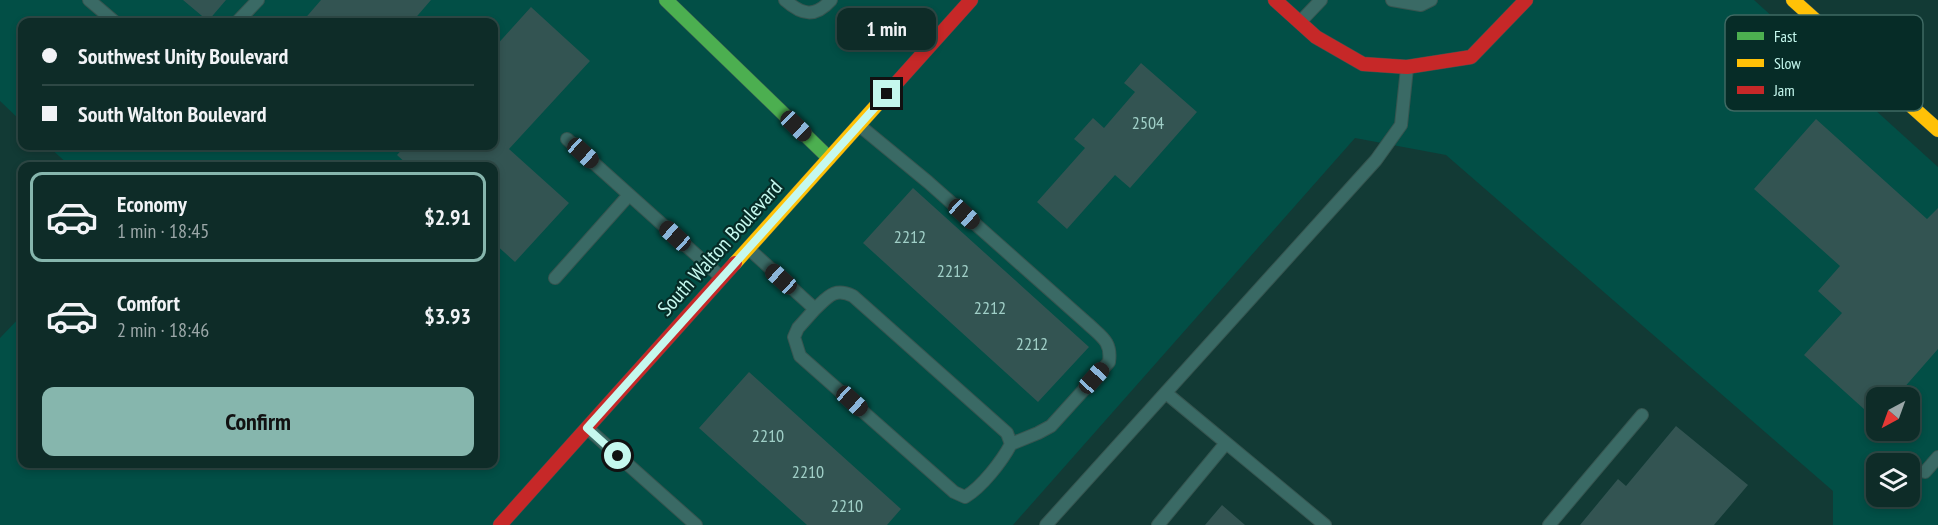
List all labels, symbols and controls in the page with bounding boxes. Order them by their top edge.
callout: 1 min [838,7,936,49]
legend [1725,15,1923,111]
text: 1 min [866,16,907,42]
text: Fast [1774,26,1797,46]
text: Southwest Unity Boulevard [78,42,288,70]
text: Slow [1774,53,1801,73]
route end [873,80,900,107]
text: Jam [1773,80,1795,100]
text: South Walton Boulevard [78,100,267,128]
car [777,107,815,145]
house number: 2504 [1132,111,1164,134]
car [564,134,602,172]
street label: South Walton Boulevard [651,174,788,321]
icon: car [45,190,99,244]
text: Economy [117,190,187,218]
car [945,195,983,233]
text: $2.91 [424,203,471,231]
car [656,217,694,255]
text: 1 min · 18:45 [117,218,209,244]
house number: 2212 [894,225,926,248]
house number: 2212 [937,259,969,282]
car [762,260,800,298]
icon: car [45,289,99,343]
text: Comfort [117,289,180,317]
house number: 2212 [974,296,1006,319]
text: $3.93 [424,302,471,330]
text: 2 min · 18:46 [117,317,209,343]
house number: 2212 [1016,332,1048,355]
car [1075,359,1113,397]
car [833,382,871,420]
button: Confirm [42,387,474,456]
north arrow [1866,387,1920,441]
map controls [1866,387,1920,507]
house number: 2210 [752,424,784,447]
route start [604,442,631,469]
button: layers [1866,453,1920,507]
house number: 2210 [792,460,824,483]
house number: 2210 [831,494,863,517]

